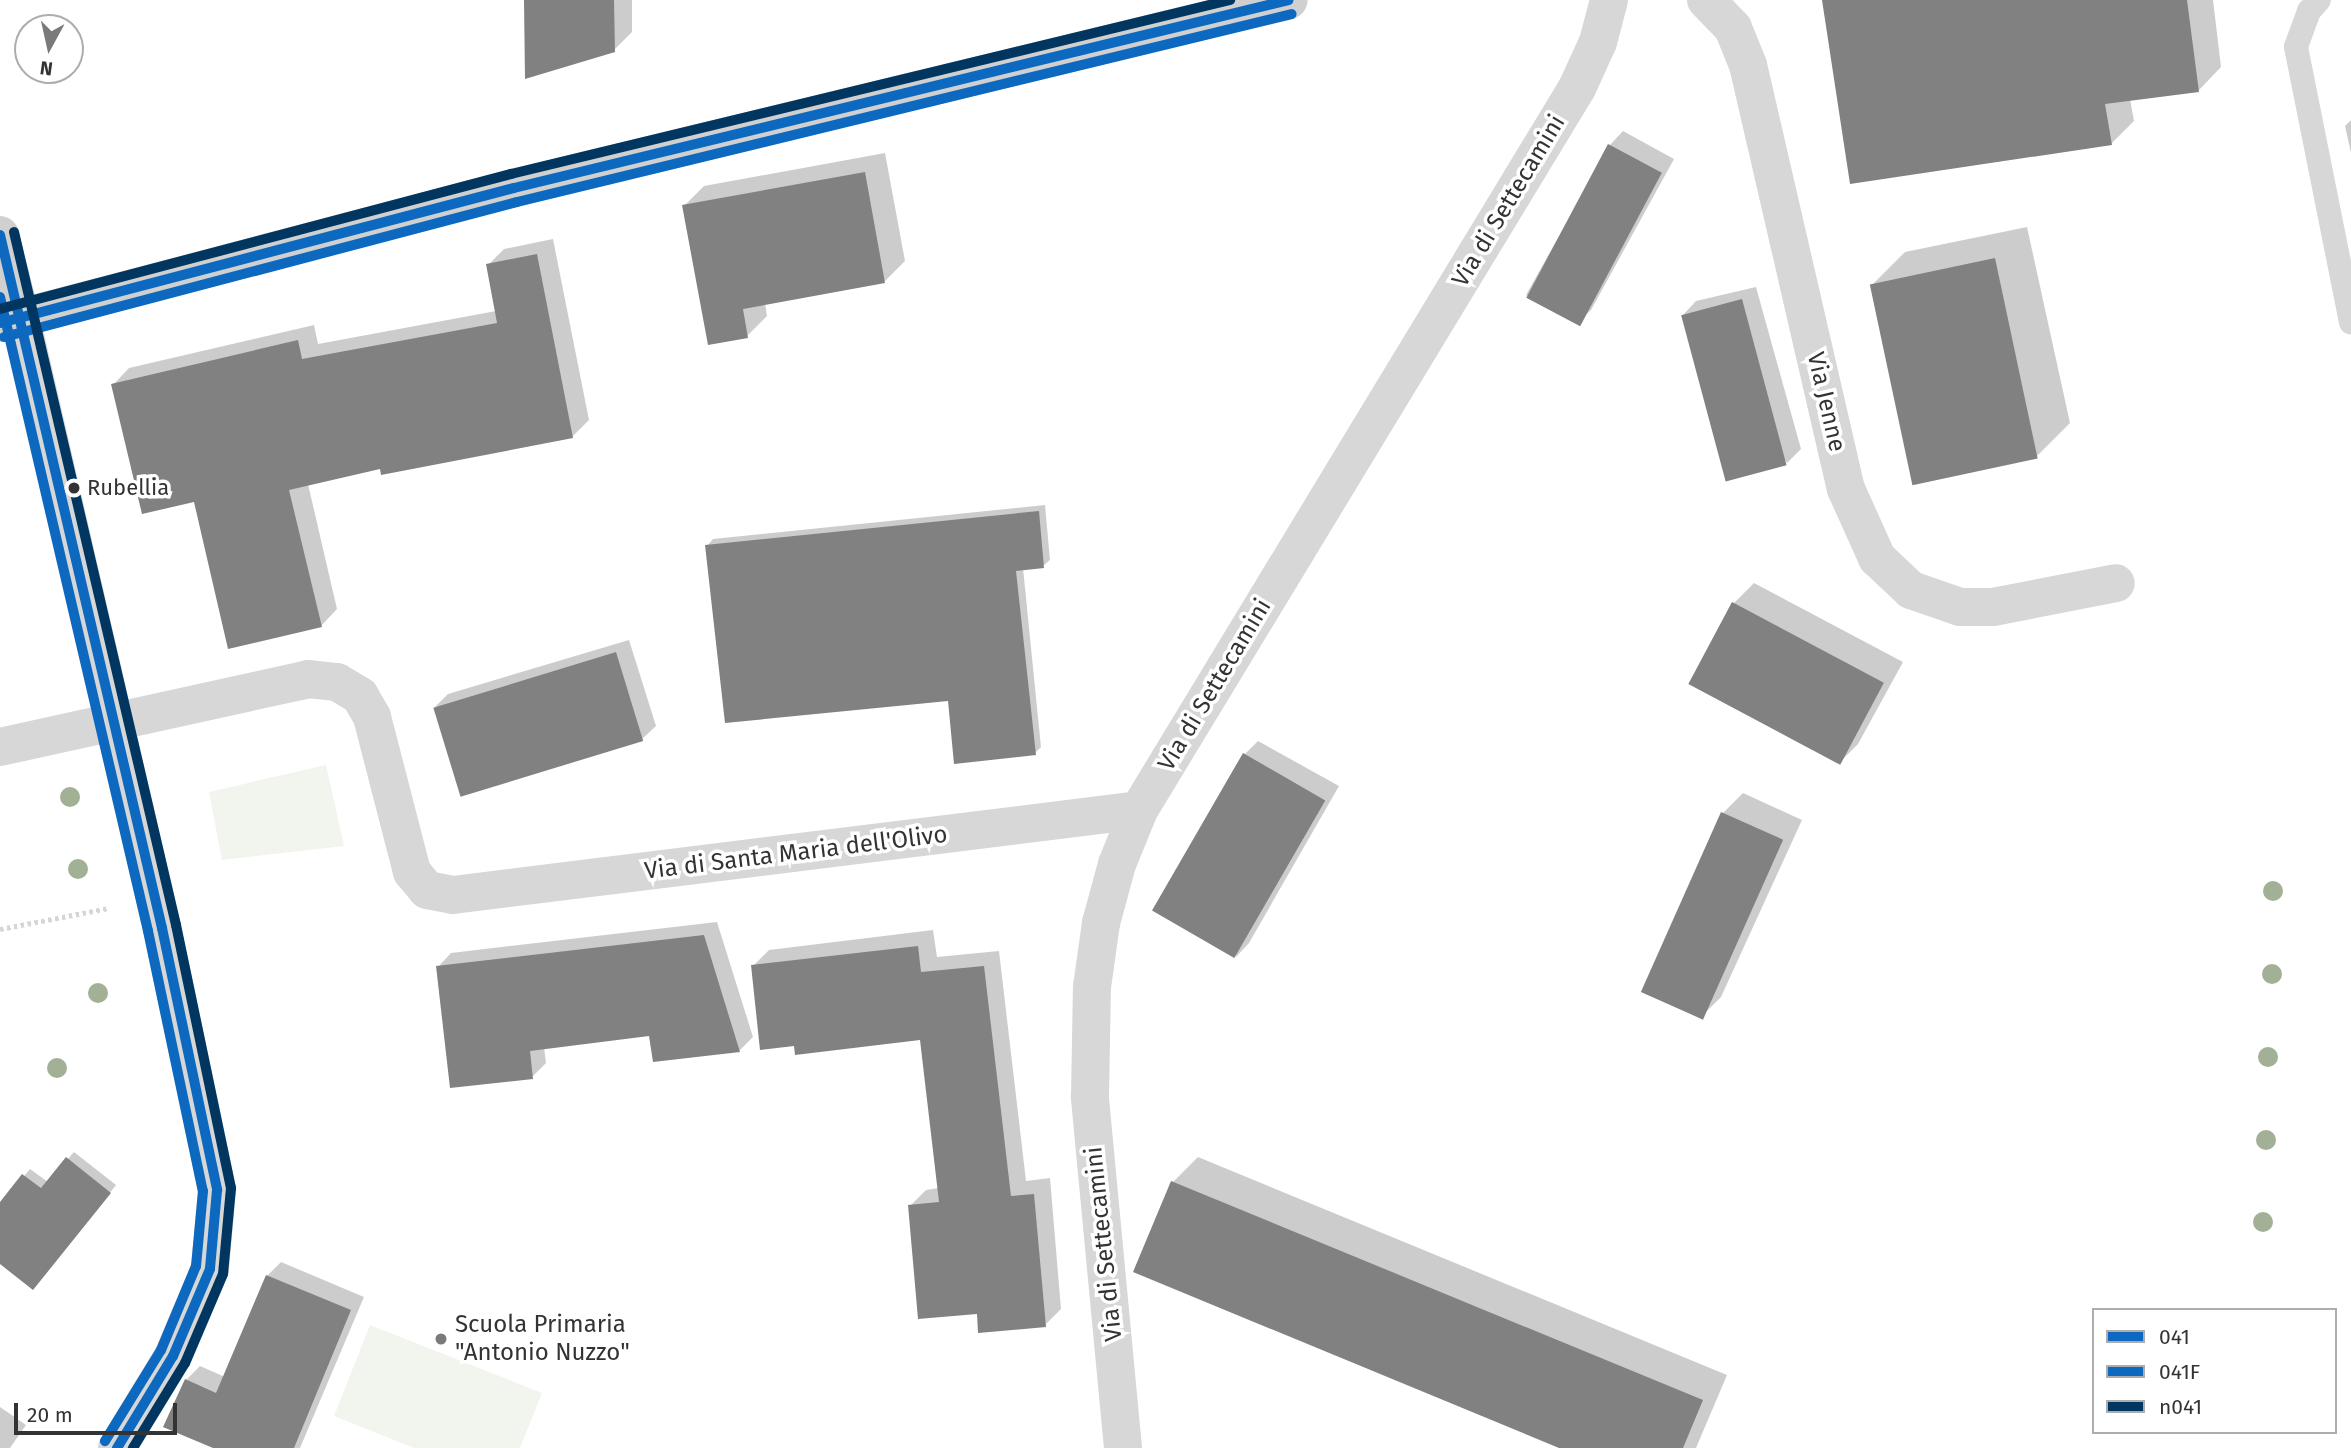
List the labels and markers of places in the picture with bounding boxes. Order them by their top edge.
place label: Rubellia [87,475,169,501]
marker: Rubellia [67,481,81,495]
place label: Scuola Primaria "Antonio Nuzzo" [455,1311,630,1367]
marker: Scuola Primaria "Antonio Nuzzo" [433,1331,449,1347]

